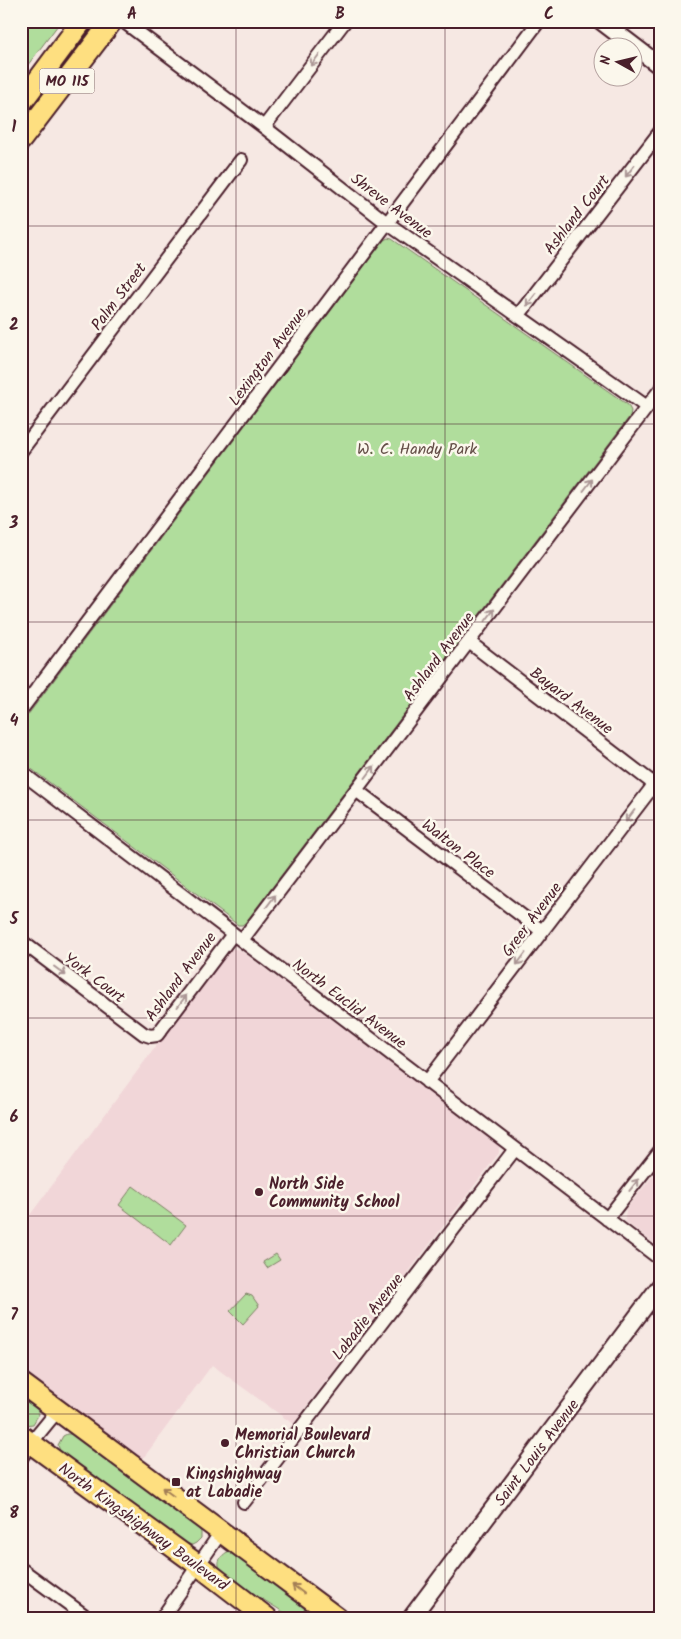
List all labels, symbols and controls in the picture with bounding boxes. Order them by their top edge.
text: A [127,2,137,27]
text: B [335,2,345,27]
text: C [544,2,554,27]
north arrow [594,38,644,88]
one-way arrow [310,53,321,66]
text: N [595,54,618,66]
road number: MO 115 [40,68,94,94]
text: 1 [12,115,17,140]
one-way arrow [625,164,635,178]
street label: Shreve Avenue [345,167,437,245]
street label: Ashland Court [538,169,617,260]
street label: Palm Street [85,257,154,336]
one-way arrow [525,293,536,306]
street label: Lexington Avenue [223,302,314,412]
text: 2 [9,313,19,338]
park label: W. C. Handy Park [357,437,478,462]
one-way arrow [582,479,593,492]
text: 3 [9,511,19,536]
street label: Ashland Avenue [397,607,481,707]
one-way arrow [484,609,495,622]
street label: Bayard Avenue [524,661,618,741]
text: 4 [10,709,19,734]
one-way arrow [365,765,375,779]
one-way arrow [625,809,635,823]
street label: Walton Place [416,813,500,885]
street label: Greer Avenue [496,877,569,963]
one-way arrow [266,895,277,908]
text: 5 [9,907,20,932]
street label: Ashland Avenue [139,927,223,1027]
street label: York Court [58,947,131,1010]
one-way arrow [516,952,526,966]
street label: North Euclid Avenue [286,953,412,1056]
one-way arrow [53,966,67,976]
one-way arrow [177,994,187,1008]
text: 6 [10,1105,19,1130]
place label: North Side Community School [269,1172,400,1215]
one-way arrow [628,1179,639,1192]
marker: North Side Community School [253,1186,265,1198]
street label: Labadie Avenue [326,1268,410,1366]
text: 7 [10,1303,18,1328]
street label: Saint Louis Avenue [488,1394,586,1512]
place label: Memorial Boulevard Christian Church [235,1423,371,1466]
marker: Memorial Boulevard Christian Church [219,1437,231,1449]
street label: North Kingshighway Boulevard [53,1457,234,1598]
place label: Kingshighway at Labadie [186,1462,282,1505]
marker: Kingshighway at Labadie [170,1476,182,1488]
one-way arrow [161,1487,175,1497]
text: 8 [9,1501,19,1526]
one-way arrow [291,1584,305,1594]

